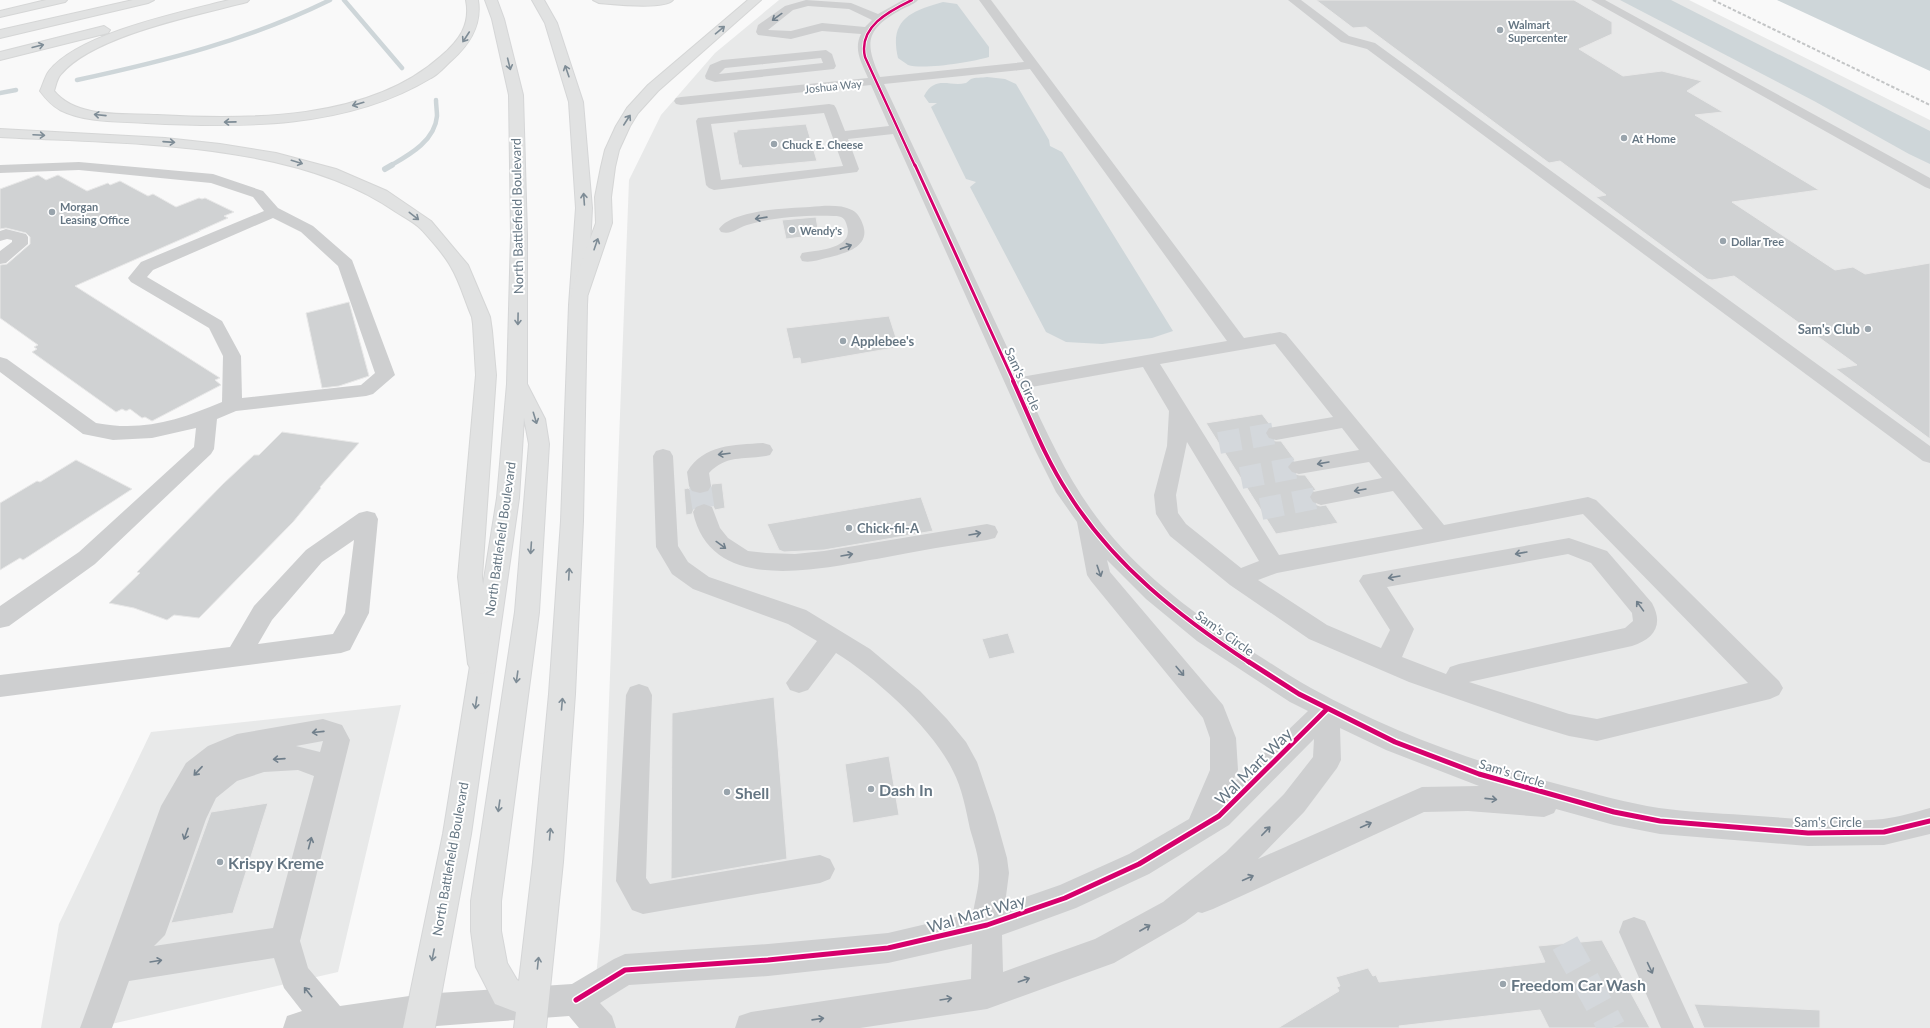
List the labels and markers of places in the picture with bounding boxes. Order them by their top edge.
place label: Walmart Supercenter [1508,18,1568,44]
marker: Walmart Supercenter [1495,25,1505,35]
place label: At Home [1631,132,1676,145]
marker: At Home [1619,133,1629,143]
place label: Chuck E. Cheese [782,138,863,151]
marker: Chuck E. Cheese [769,139,779,149]
place label: Morgan Leasing Office [60,200,129,226]
marker: Morgan Leasing Office [47,207,57,217]
place label: Wendy's [800,224,842,237]
marker: Wendy's [787,225,797,235]
place label: Dollar Tree [1731,235,1784,248]
marker: Dollar Tree [1718,236,1728,246]
place label: Sam's Club [1798,321,1860,337]
marker: Sam's Club [1863,324,1873,334]
place label: Applebee's [850,333,915,349]
marker: Applebee's [838,336,848,346]
place label: Chick-fil-A [857,520,920,536]
marker: Chick-fil-A [844,523,854,533]
place label: Dash In [879,780,933,799]
place label: Shell [735,783,769,802]
marker: Dash In [866,784,876,794]
marker: Shell [722,787,732,797]
place label: Krispy Kreme [228,853,324,872]
marker: Krispy Kreme [215,857,225,867]
place label: Freedom Car Wash [1511,975,1646,994]
marker: Freedom Car Wash [1498,979,1508,989]

